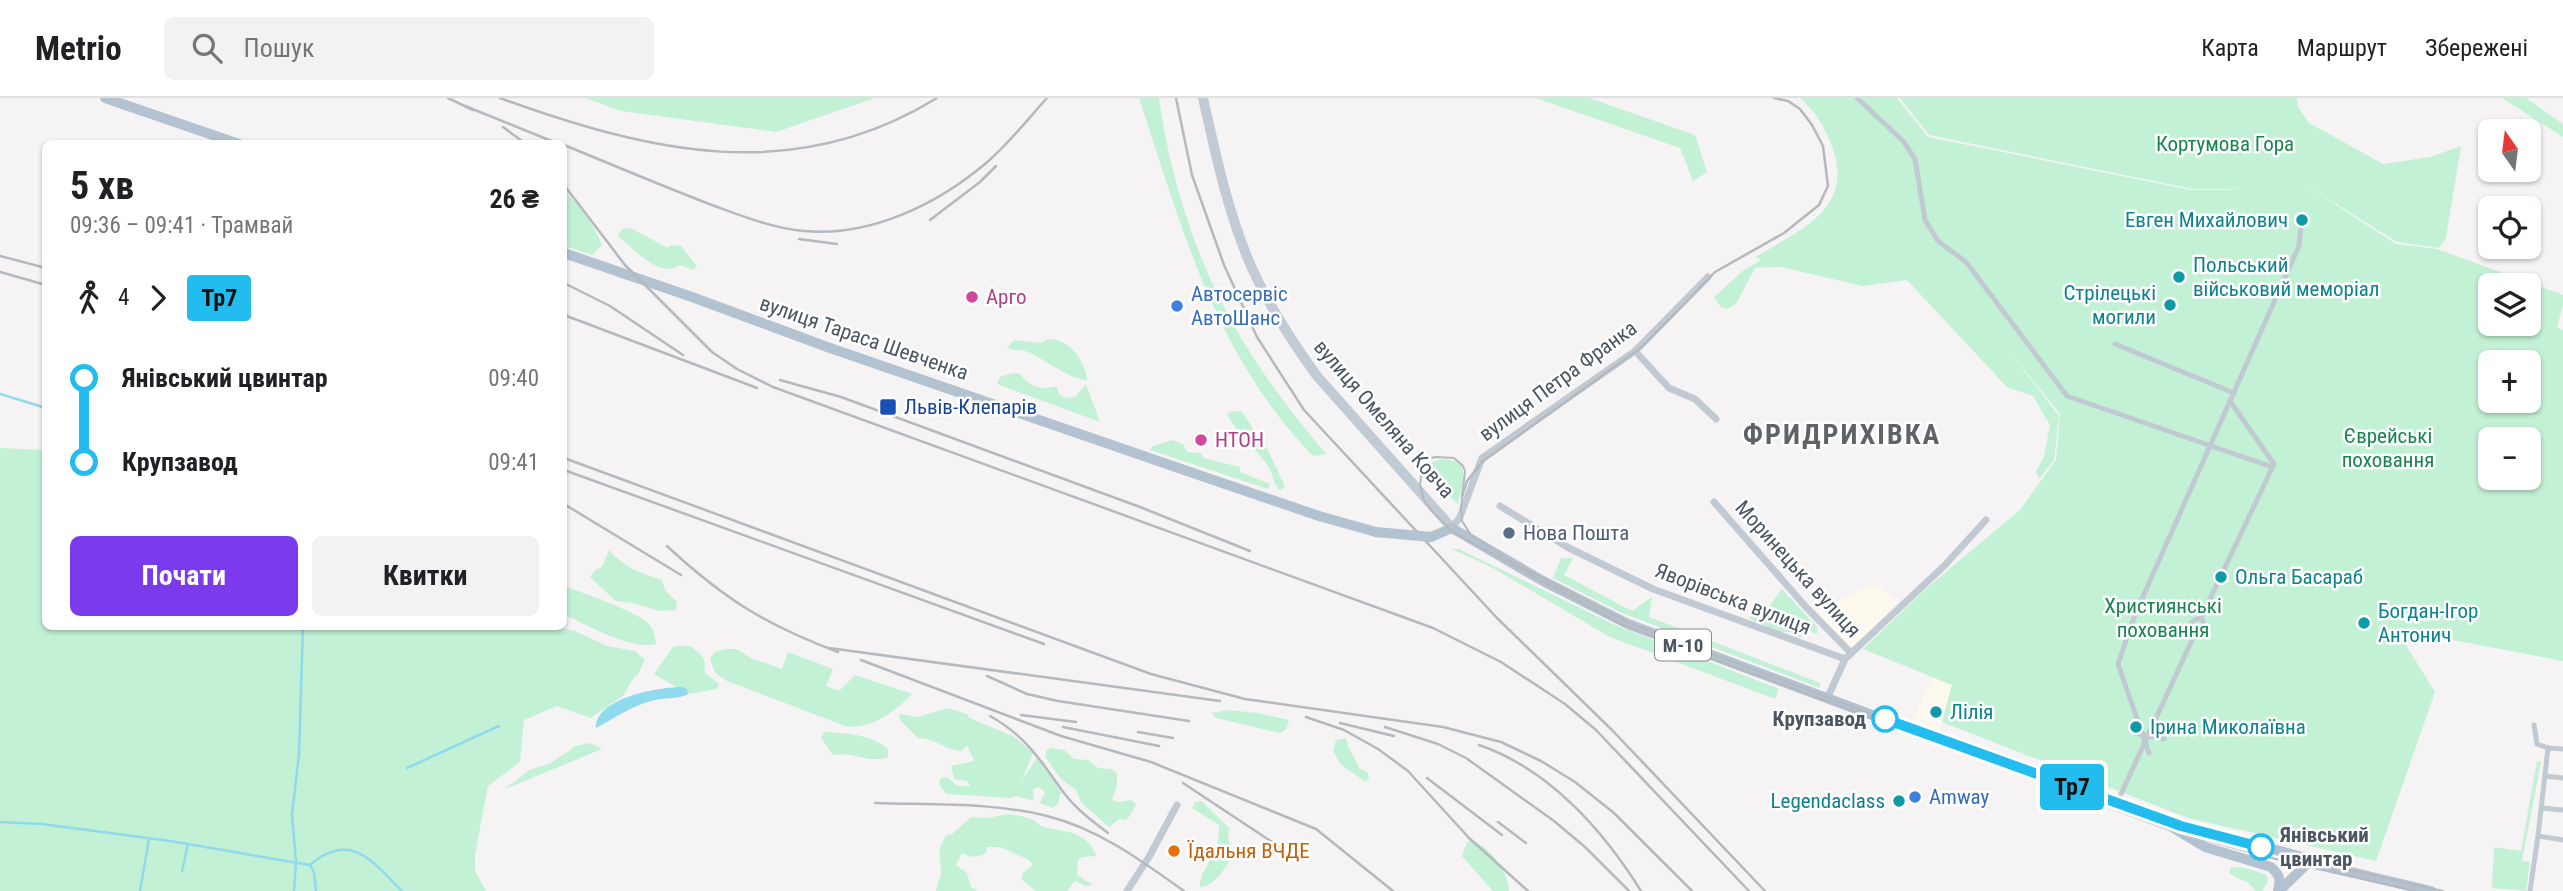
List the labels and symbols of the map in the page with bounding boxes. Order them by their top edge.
north arrow [2478,119,2541,182]
park label: Кортумова Гора [2156,132,2294,156]
place label: Евген Михайлович [2125,208,2288,232]
marker: Евген Михайлович [2294,212,2310,228]
place label: Польський військовий меморіал [2193,253,2380,301]
marker: Польський військовий меморіал [2171,269,2187,285]
place label: Стрілецькі могили [2063,281,2156,329]
place label: Автосервіс АвтоШанс [1191,282,1288,330]
place label: Арго [986,285,1027,309]
marker: Арго [964,289,980,305]
street label: вулиця Тараса Шевченка [757,291,971,385]
marker: Стрілецькі могили [2162,297,2178,313]
marker: Автосервіс АвтоШанс [1169,298,1185,314]
street label: вулиця Петра Франка [1475,316,1641,446]
street label: вулиця Омеляна Ковча [1309,335,1459,503]
place label: Львів-Клепарів [904,395,1037,419]
marker: Львів-Клепарів [878,397,898,417]
district label: ФРИДРИХІВКА [1743,418,1941,451]
park label: Єврейські поховання [2342,424,2434,472]
place label: НТОН [1215,428,1264,452]
marker: НТОН [1193,432,1209,448]
street label: Моринецька вулиця [1730,496,1866,642]
place label: Нова Пошта [1523,521,1629,545]
marker: Нова Пошта [1501,525,1517,541]
street label: Яворівська вулиця [1652,558,1814,640]
place label: Ольга Басараб [2235,565,2363,589]
marker: Ольга Басараб [2213,569,2229,585]
park label: Християнські поховання [2104,594,2222,642]
place label: Богдан-Ігор Антонич [2378,599,2478,647]
marker: Богдан-Ігор Антонич [2356,615,2372,631]
road number: М-10 [1655,630,1711,660]
place label: Лілія [1950,700,1993,724]
marker: Лілія [1928,704,1944,720]
marker: Крупзавод [1872,706,1898,732]
place label: Крупзавод [1773,707,1866,731]
place label: Ірина Миколаївна [2150,715,2306,739]
marker: Ірина Миколаївна [2128,719,2144,735]
line badge: Тр7 [2032,764,2112,810]
place label: Amway [1929,785,1989,809]
place label: Legendaclass [1771,789,1885,813]
marker: Amway [1907,789,1923,805]
marker: Legendaclass [1891,793,1907,809]
place label: Янівський цвинтар [2279,823,2369,871]
marker: Янівський цвинтар [2248,834,2274,860]
place label: Їдальня ВЧДЕ [1187,839,1310,863]
marker: Їдальня ВЧДЕ [1166,843,1182,859]

